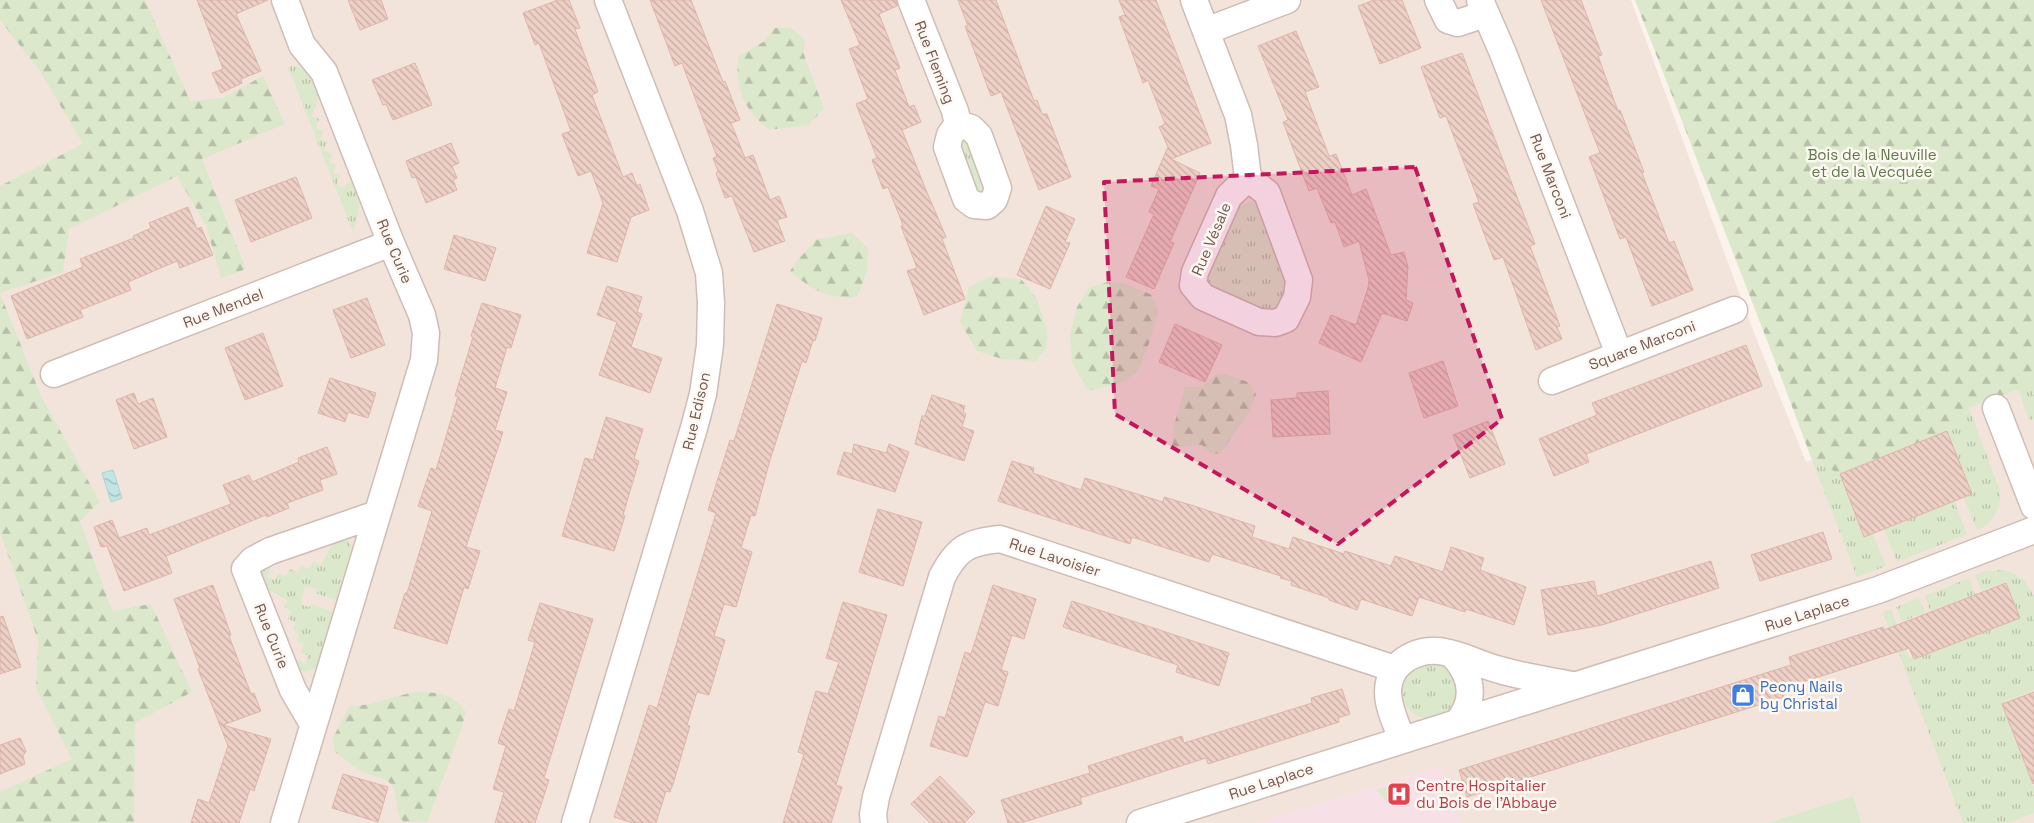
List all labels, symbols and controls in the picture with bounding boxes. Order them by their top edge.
street label: Rue Fleming [910,18,960,106]
street label: Rue Marconi [1526,131,1576,221]
park label: Bois de la Neuville et de la Vecquée [1807,145,1937,181]
street label: Rue Vésale [1187,199,1235,279]
street label: Rue Curie [373,216,417,286]
street label: Rue Mendel [180,284,266,332]
street label: Square Marconi [1586,316,1698,374]
street label: Rue Edison [678,370,714,452]
street label: Rue Lavoisier [1007,533,1103,581]
street label: Rue Laplace [1762,590,1852,636]
street label: Rue Curie [250,601,294,671]
place label: Peony Nails by Christal [1760,677,1843,713]
shop icon: Peony Nails by Christal [1730,682,1756,708]
street label: Rue Laplace [1226,758,1316,804]
place label: Centre Hospitalier du Bois de l'Abbaye [1416,776,1557,812]
hospital icon: Centre Hospitalier du Bois de l'Abbaye [1386,781,1412,807]

